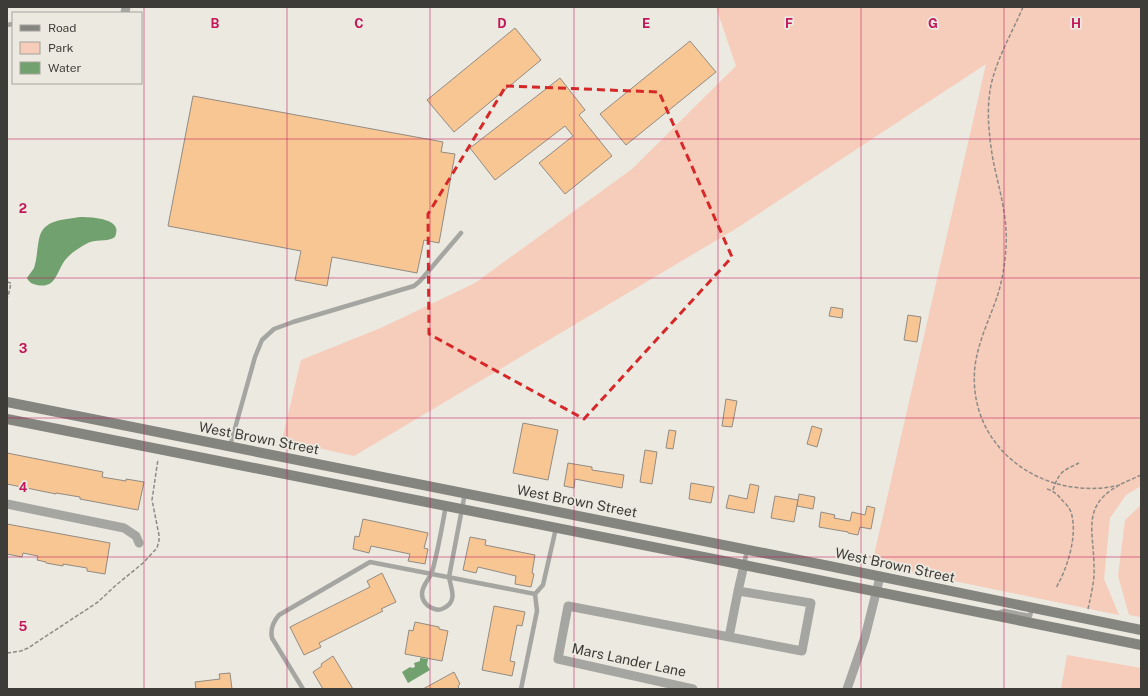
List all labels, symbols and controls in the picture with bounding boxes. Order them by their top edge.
legend [12,12,142,84]
text: B [211,16,220,31]
text: C [354,16,364,31]
text: D [497,16,507,31]
text: E [642,16,650,31]
text: F [785,16,793,31]
text: G [928,16,938,31]
text: H [1071,16,1081,31]
text: Road [48,21,76,35]
text: Park [48,41,74,55]
text: Water [48,61,82,75]
text: 2 [19,201,27,216]
text: 3 [19,341,28,356]
street label: West Brown Street [197,418,321,458]
text: 4 [19,480,28,495]
street label: West Brown Street [515,481,639,521]
street label: West Brown Street [834,544,956,586]
text: 5 [19,619,28,634]
street label: Mars Lander Lane [570,640,688,680]

